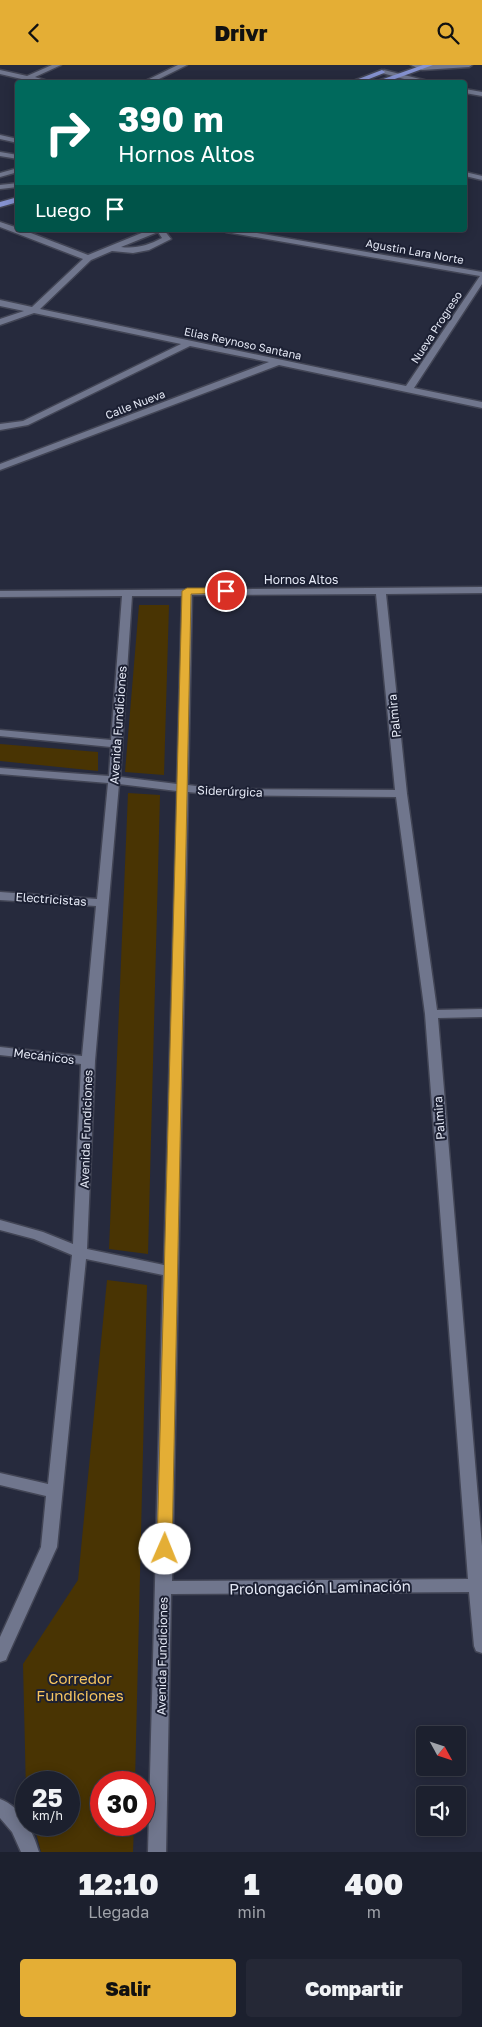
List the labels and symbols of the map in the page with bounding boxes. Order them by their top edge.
street label: Agustin Lara Norte [365,236,465,266]
street label: Nueva Progreso [408,288,464,366]
street label: Elias Reynoso Santana [183,324,303,362]
street label: Calle Nueva [103,387,167,421]
pin [205,570,247,612]
street label: Hornos Altos [264,572,338,587]
street label: Avenida Fundiciones [106,665,130,785]
street label: Palmira [384,694,404,738]
street label: Siderúrgica [197,782,263,800]
street label: Electricistas [15,889,87,909]
street label: Mecánicos [13,1045,75,1067]
street label: Avenida Fundiciones [76,1069,96,1189]
street label: Palmira [430,1096,448,1140]
position arrow [138,1522,190,1574]
street label: Prolongación Laminación [229,1576,411,1598]
street label: Avenida Fundiciones [153,1597,171,1715]
park label: Corredor Fundiciones [36,1669,124,1704]
north arrow [416,1726,466,1776]
speed limit sign: 30 [90,1771,155,1836]

